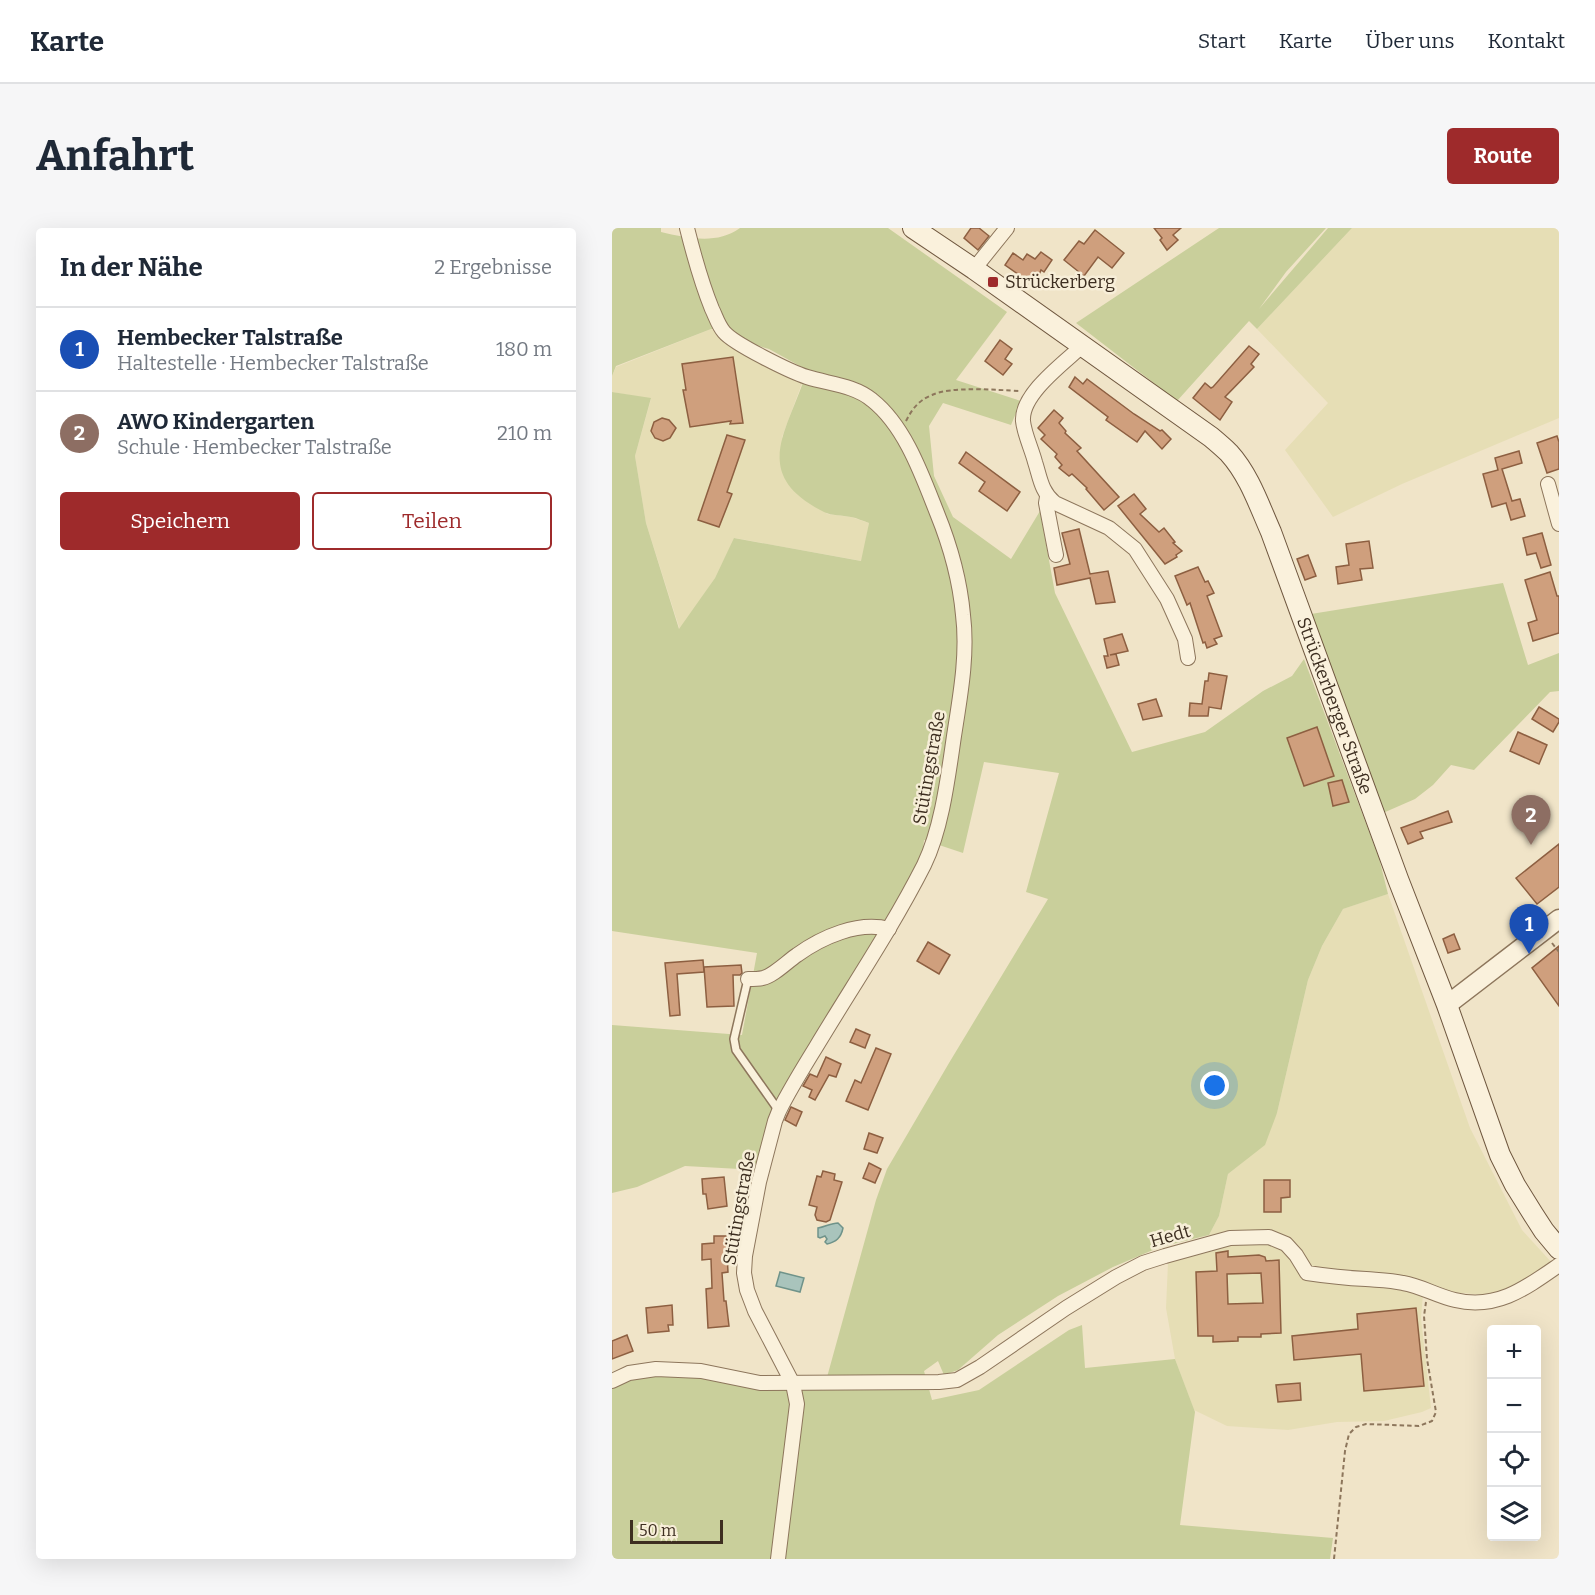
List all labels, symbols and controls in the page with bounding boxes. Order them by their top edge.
text: Karte [30,25,104,58]
text: Start [1198,28,1246,54]
text: Karte [1279,28,1332,54]
text: Über uns [1365,28,1455,54]
text: Kontakt [1488,28,1565,54]
button: Route [1447,128,1559,184]
text: Anfahrt [36,131,194,181]
text: In der Nähe [60,252,203,283]
text: 2 Ergebnisse [434,255,552,279]
place label: Strückerberg [1005,271,1115,293]
marker: Strückerberg [986,275,1000,289]
text: Hembecker Talstraße [117,324,343,351]
text: 1 [75,337,84,361]
text: 180 m [496,337,552,361]
text: Haltestelle · Hembecker Talstraße [117,351,429,375]
text: AWO Kindergarten [117,408,314,435]
text: 2 [74,421,85,445]
text: 210 m [497,421,552,445]
text: Schule · Hembecker Talstraße [117,435,392,459]
button: Speichern [60,492,300,550]
button: Teilen [312,492,552,550]
street label: Strückerberger Straße [1292,614,1377,797]
street label: Stütingstraße [908,709,950,827]
pin: 2 [1512,796,1550,845]
pin: 1 [1510,904,1548,954]
your location [1200,1071,1229,1100]
street label: Stütingstraße [718,1149,760,1267]
street label: Hedt [1147,1220,1193,1252]
map controls [1487,1325,1541,1541]
button: + [1487,1325,1541,1379]
button: − [1487,1379,1541,1433]
button: locate [1487,1433,1541,1487]
button: layers [1487,1487,1541,1541]
scale bar [630,1517,723,1544]
text: 50 m [639,1521,676,1540]

